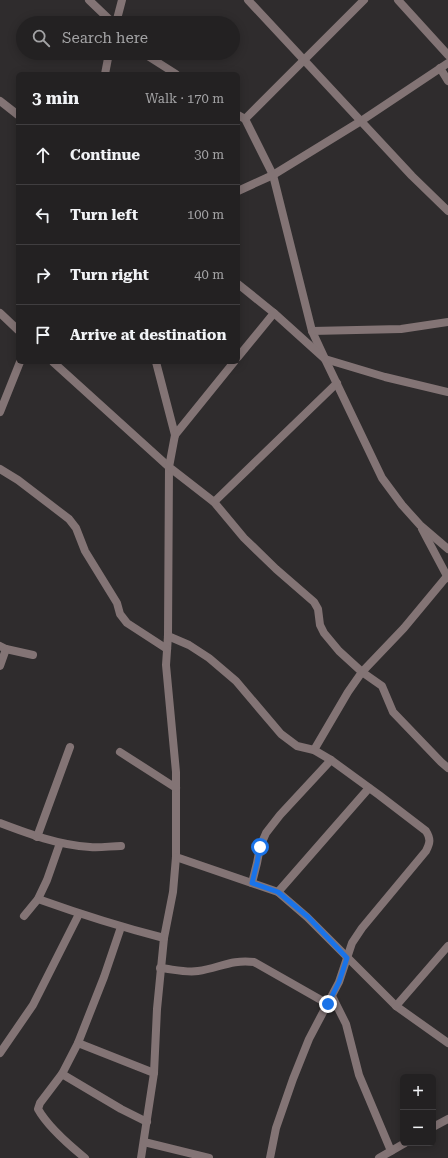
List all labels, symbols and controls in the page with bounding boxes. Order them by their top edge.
search box [16,16,240,60]
icon: search [30,27,52,49]
text: Search here [62,29,148,47]
text: 3 min [32,88,79,108]
text: Walk · 170 m [145,91,224,106]
icon: ahead [32,144,54,166]
text: Continue [70,146,140,164]
text: 30 m [194,147,224,162]
icon: left [32,204,54,226]
text: Turn left [70,206,138,224]
text: 100 m [187,207,224,222]
icon: right [32,264,54,286]
text: Turn right [70,266,149,284]
text: 40 m [194,267,224,282]
icon: arrive [32,324,54,346]
text: Arrive at destination [70,326,226,344]
route start [251,838,269,856]
route end [319,995,337,1013]
map controls [400,1074,436,1146]
button: + [400,1074,436,1110]
button: − [400,1110,436,1146]

